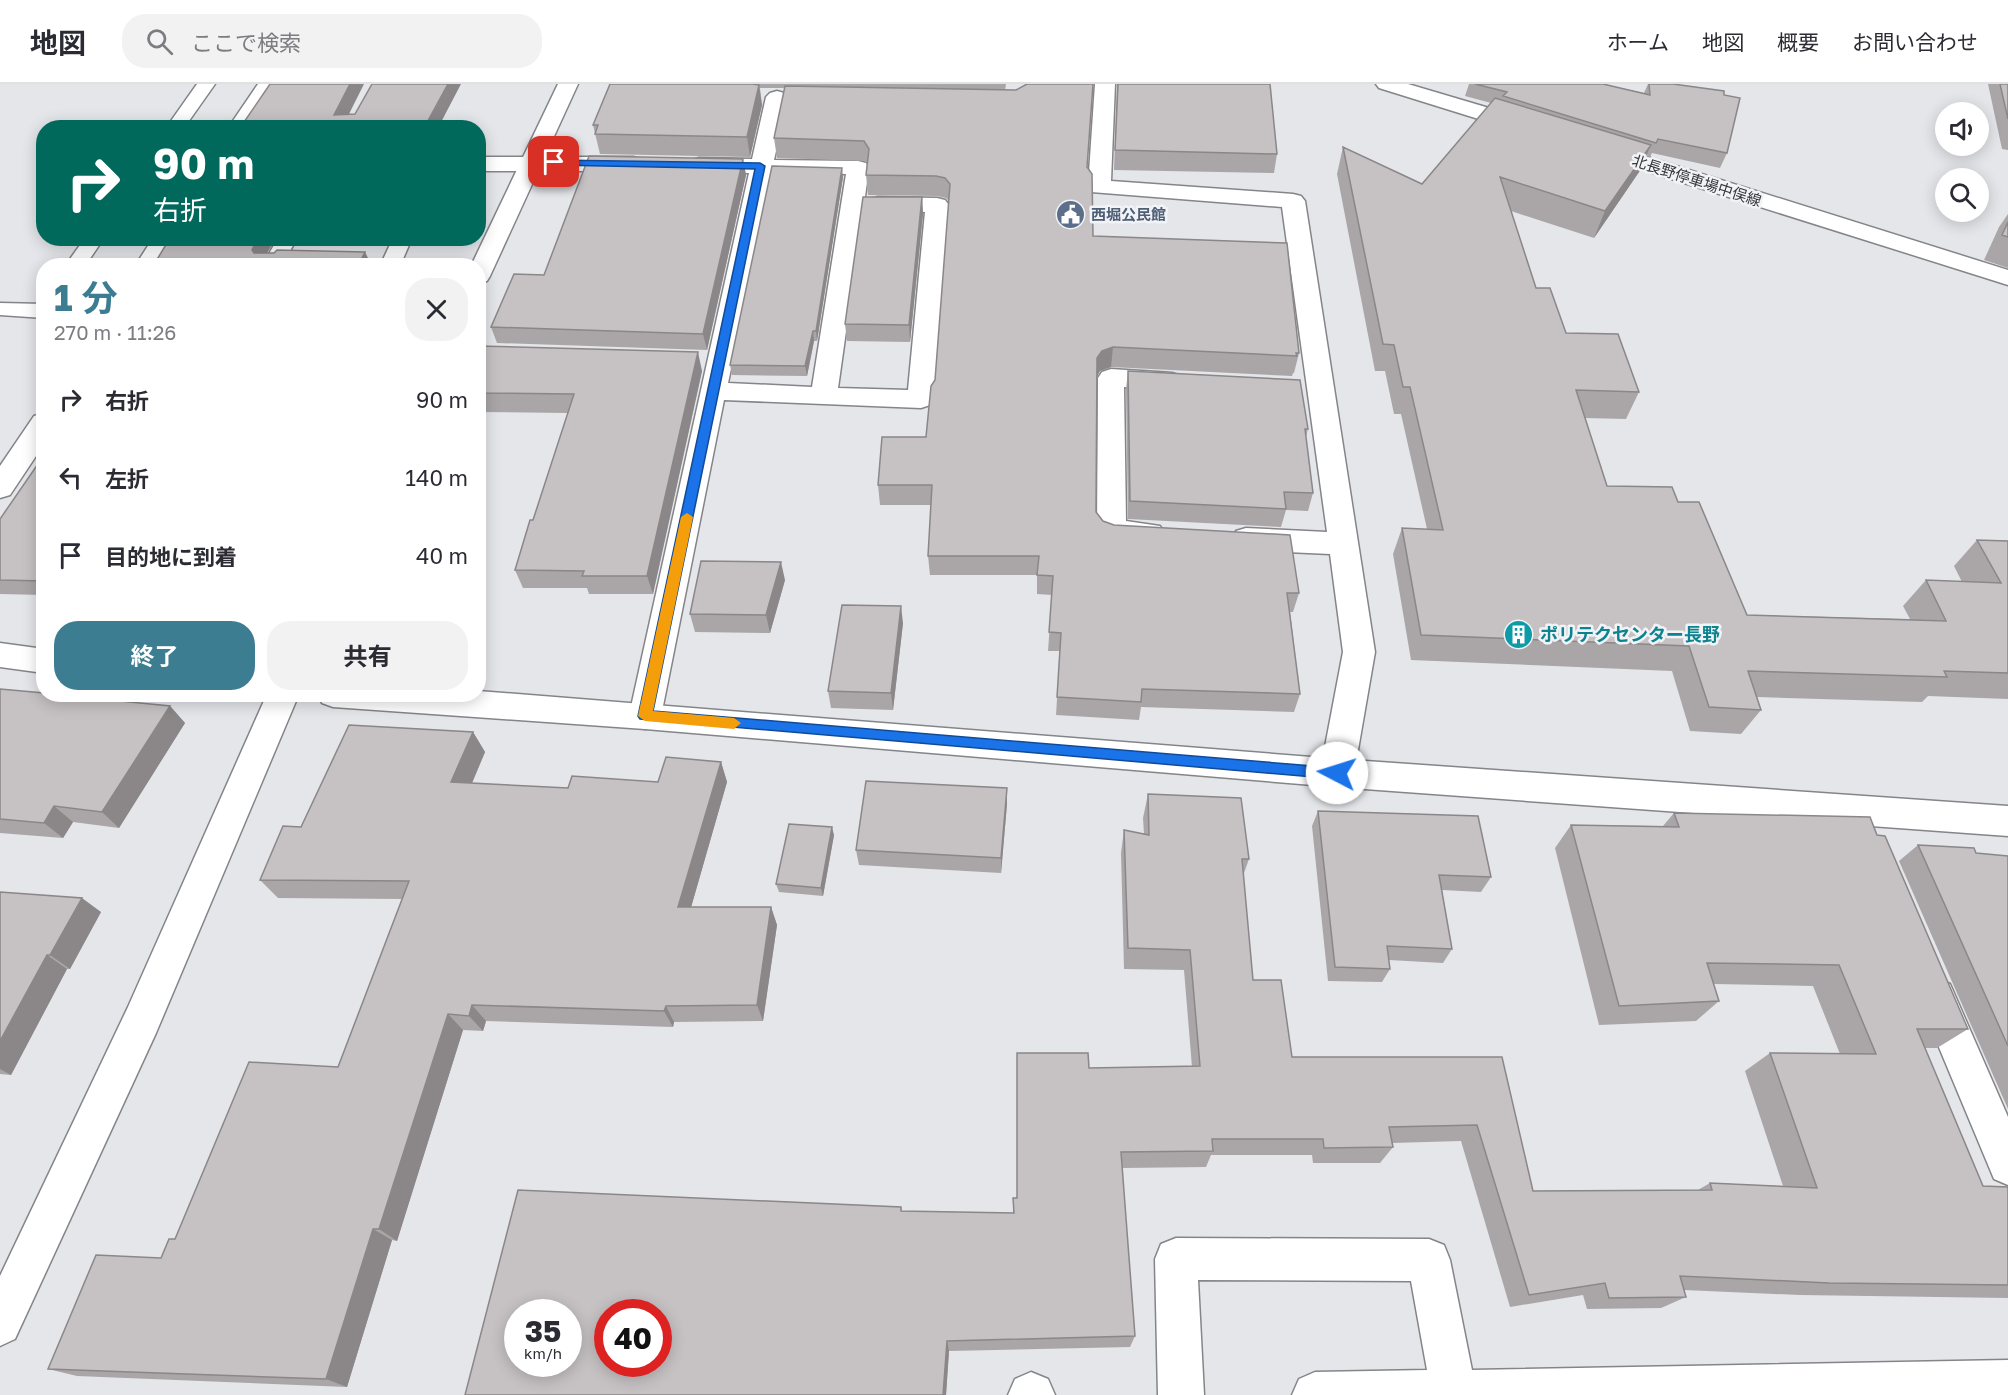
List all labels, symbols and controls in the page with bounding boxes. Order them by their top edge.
search box [122,14,542,68]
icon: search [143,25,176,58]
text: 地図 [30,26,86,59]
text: ここで検索 [191,29,301,56]
text: ホーム [1607,29,1669,55]
text: 地図 [1702,29,1744,55]
text: 概要 [1777,29,1819,55]
text: お問い合わせ [1852,29,1978,55]
map controls [1935,102,1989,222]
button: sound [1935,102,1989,156]
pin [528,136,579,187]
text: 90 m [153,138,254,188]
icon: right [54,144,132,222]
icon: arrive [537,145,570,178]
street label: 北長野停車場中俣線 [1630,151,1764,209]
button: search [1935,168,1989,222]
text: 右折 [153,194,207,226]
public building icon: 西堀公民館 [1054,198,1086,230]
place label: 西堀公民館 [1091,205,1166,223]
text: 1 分 [54,276,118,319]
button: close [405,278,468,341]
text: 270 m · 11:26 [54,320,176,344]
icon: right [54,383,87,416]
text: 90 m [416,386,468,413]
text: 右折 [105,387,149,414]
icon: left [54,461,87,494]
text: 140 m [405,464,468,491]
text: 左折 [105,465,149,492]
icon: arrive [54,539,87,572]
text: 40 m [416,542,468,569]
text: 目的地に到着 [105,543,237,570]
building icon: ポリテクセンター長野 [1503,618,1535,650]
button: 終了 [54,621,255,690]
button: 共有 [267,621,468,690]
place label: ポリテクセンター長野 [1540,623,1720,645]
position arrow [1305,741,1369,805]
speed limit sign: 40 [594,1299,672,1377]
text: 35 [525,1313,561,1349]
text: km/h [524,1344,562,1362]

